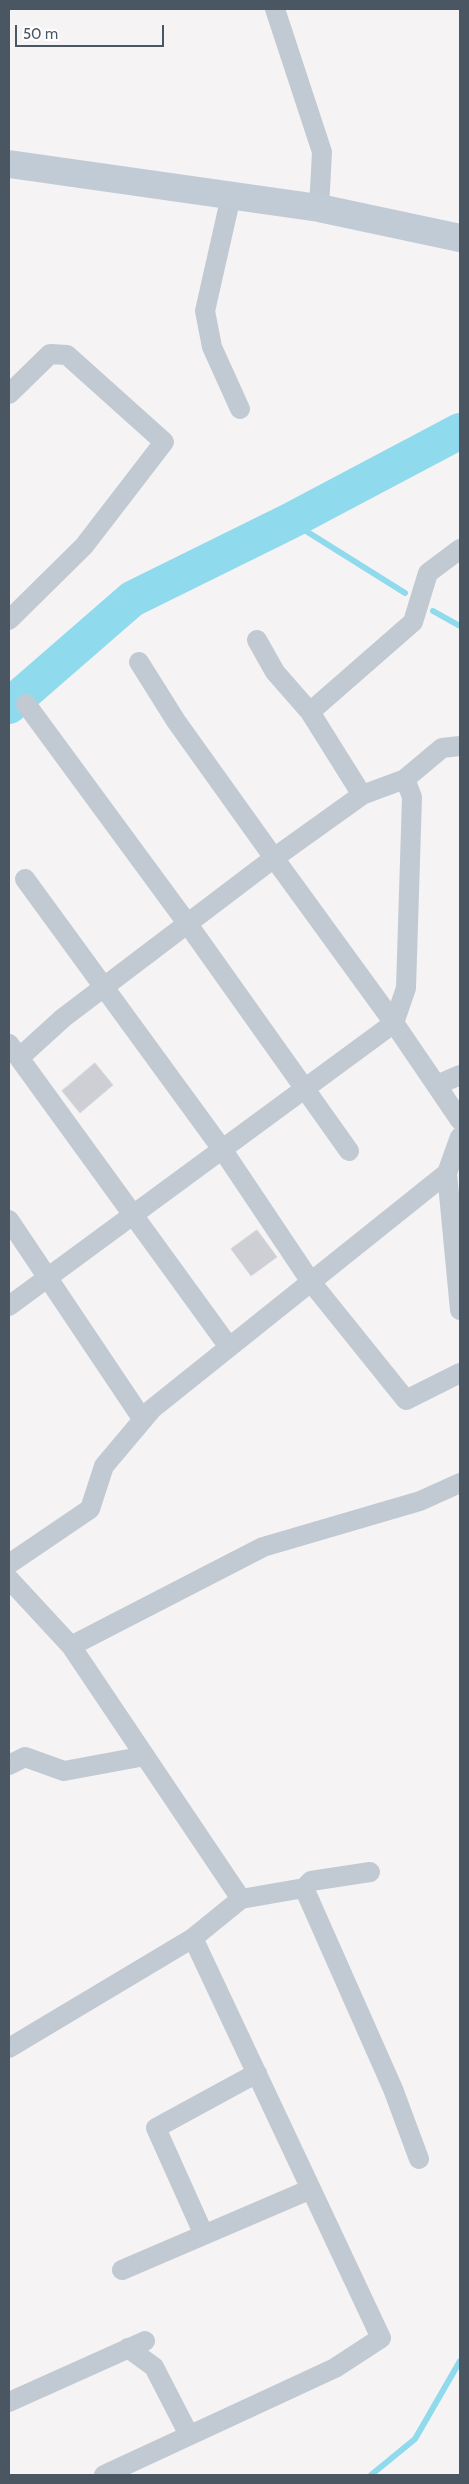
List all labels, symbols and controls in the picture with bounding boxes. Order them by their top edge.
scale bar [18,15,166,47]
text: 50 m [23,25,58,43]

